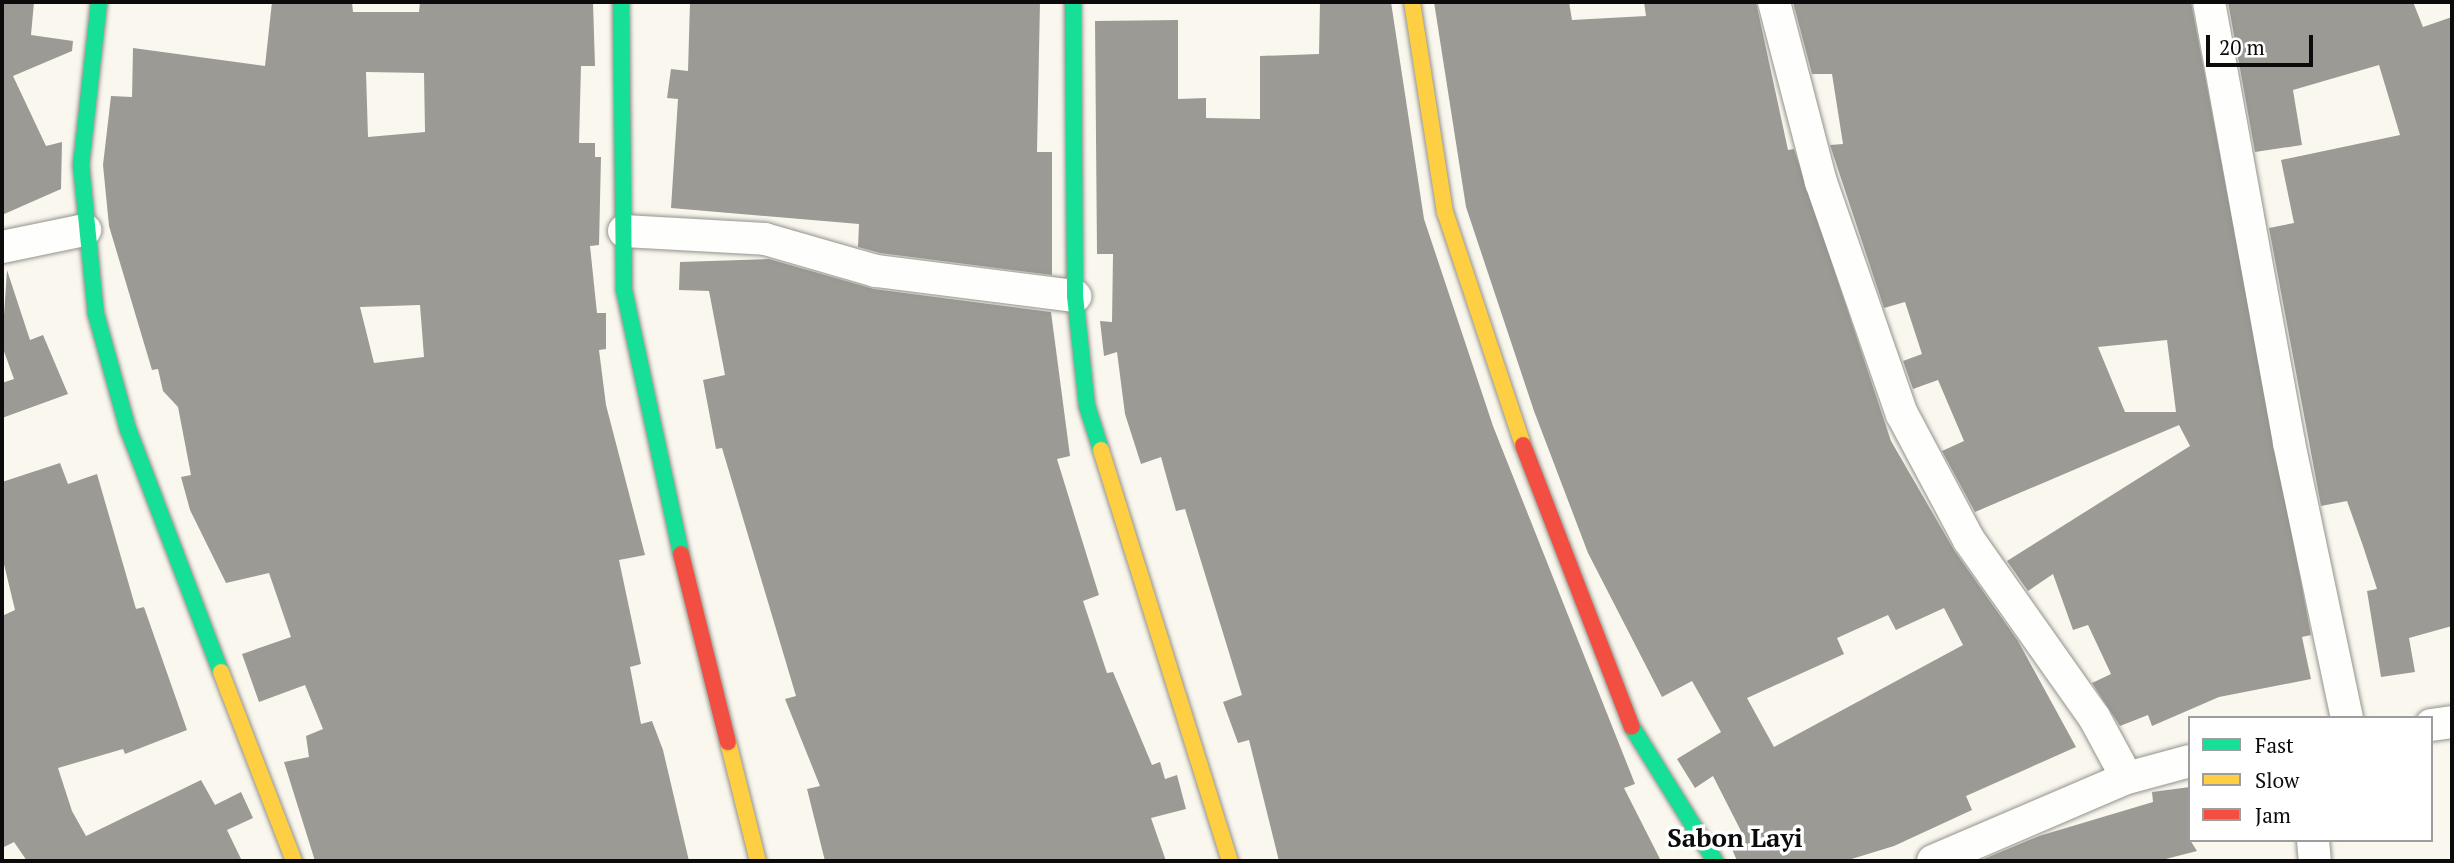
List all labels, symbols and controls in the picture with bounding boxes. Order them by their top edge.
scale bar [2209,21,2316,65]
text: 20 m [2219,33,2265,61]
legend [2188,716,2433,842]
text: Fast [2255,731,2294,759]
text: Slow [2255,766,2299,794]
text: Jam [2255,801,2291,829]
district label: Sabon Layi [1667,822,1803,854]

